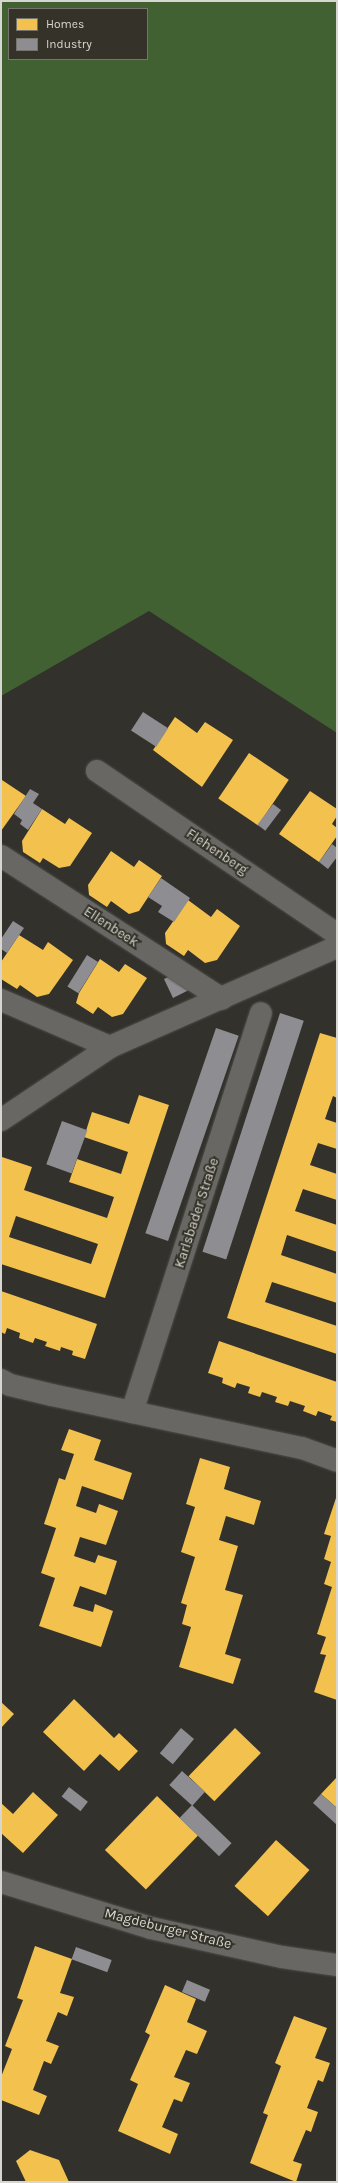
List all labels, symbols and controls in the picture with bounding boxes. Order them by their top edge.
legend [8,8,148,60]
text: Homes [46,17,84,31]
text: Industry [46,37,92,51]
street label: Flehenberg [183,825,251,879]
street label: Ellenbeek [80,903,142,951]
street label: Karlsbader Straße [171,1156,223,1270]
street label: Magdeburger Straße [103,1905,233,1953]

